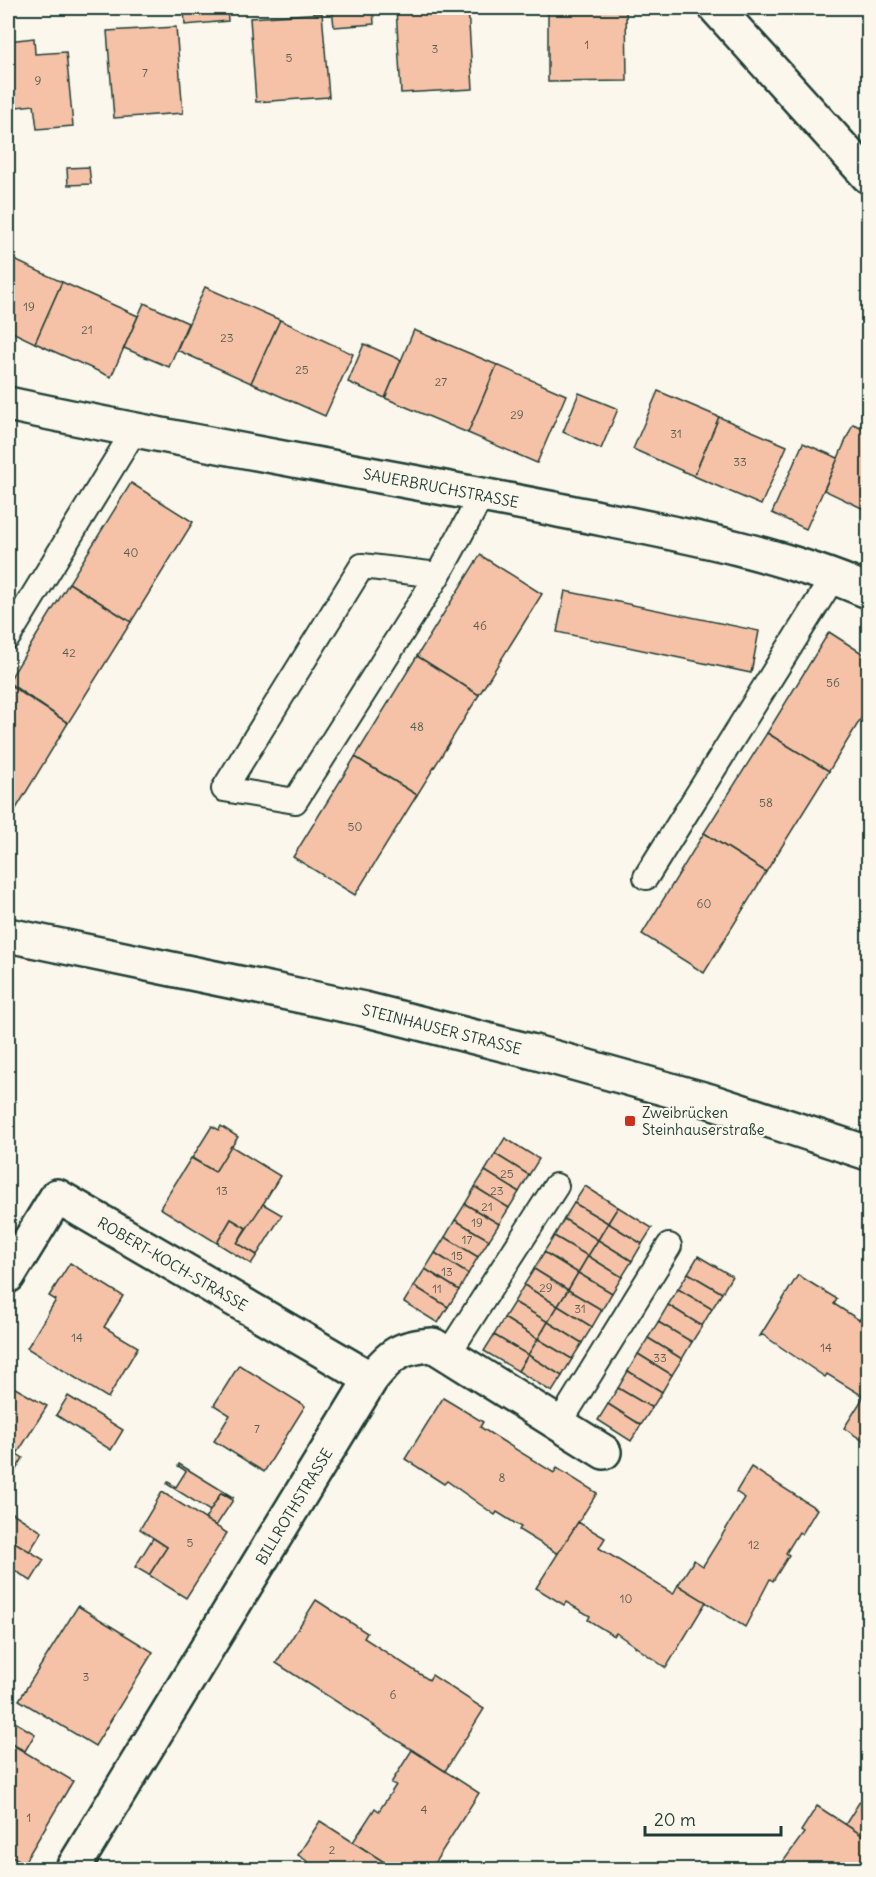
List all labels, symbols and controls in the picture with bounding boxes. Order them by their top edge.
house number: 1 [585,37,589,52]
house number: 3 [432,41,439,56]
house number: 5 [286,50,293,65]
house number: 7 [142,65,148,80]
house number: 9 [35,73,42,88]
house number: 19 [23,299,35,314]
house number: 21 [81,322,93,337]
house number: 23 [220,330,234,345]
house number: 25 [295,362,309,377]
house number: 27 [435,374,447,389]
house number: 29 [510,407,524,422]
house number: 31 [670,426,682,441]
house number: 33 [733,454,747,469]
street label: SAUERBRUCHSTRASSE [362,464,520,511]
house number: 40 [124,545,139,560]
house number: 46 [473,618,487,633]
house number: 42 [62,645,76,660]
house number: 56 [826,675,840,690]
house number: 48 [410,719,424,734]
house number: 58 [759,795,773,810]
house number: 50 [348,819,363,834]
house number: 60 [697,896,712,911]
street label: STEINHAUSER STRASSE [360,999,524,1058]
place label: Zweibrücken Steinhauserstraße [642,1103,765,1139]
marker: Zweibrücken Steinhauserstraße [623,1114,637,1128]
house number: 25 [500,1166,514,1181]
house number: 13 [216,1183,228,1198]
house number: 23 [490,1183,504,1198]
house number: 21 [481,1199,493,1214]
street label: ROBERT-KOCH-STRASSE [94,1212,252,1315]
house number: 19 [471,1215,483,1230]
house number: 17 [462,1232,472,1247]
house number: 15 [451,1248,463,1263]
house number: 13 [441,1264,453,1279]
house number: 29 [539,1280,553,1295]
house number: 11 [432,1281,442,1296]
house number: 31 [574,1301,586,1316]
house number: 14 [71,1330,83,1345]
house number: 14 [820,1340,832,1355]
house number: 33 [653,1350,667,1365]
house number: 7 [254,1421,260,1436]
street label: BILLROTHSTRASSE [251,1444,336,1568]
house number: 8 [499,1470,506,1485]
house number: 5 [187,1535,194,1550]
house number: 12 [748,1537,760,1552]
house number: 10 [620,1591,632,1606]
house number: 3 [83,1669,90,1684]
house number: 6 [390,1687,397,1702]
scale bar [645,1799,782,1837]
house number: 4 [421,1802,428,1817]
text: 20 m [654,1808,696,1831]
house number: 1 [27,1810,31,1825]
house number: 2 [329,1842,336,1857]

